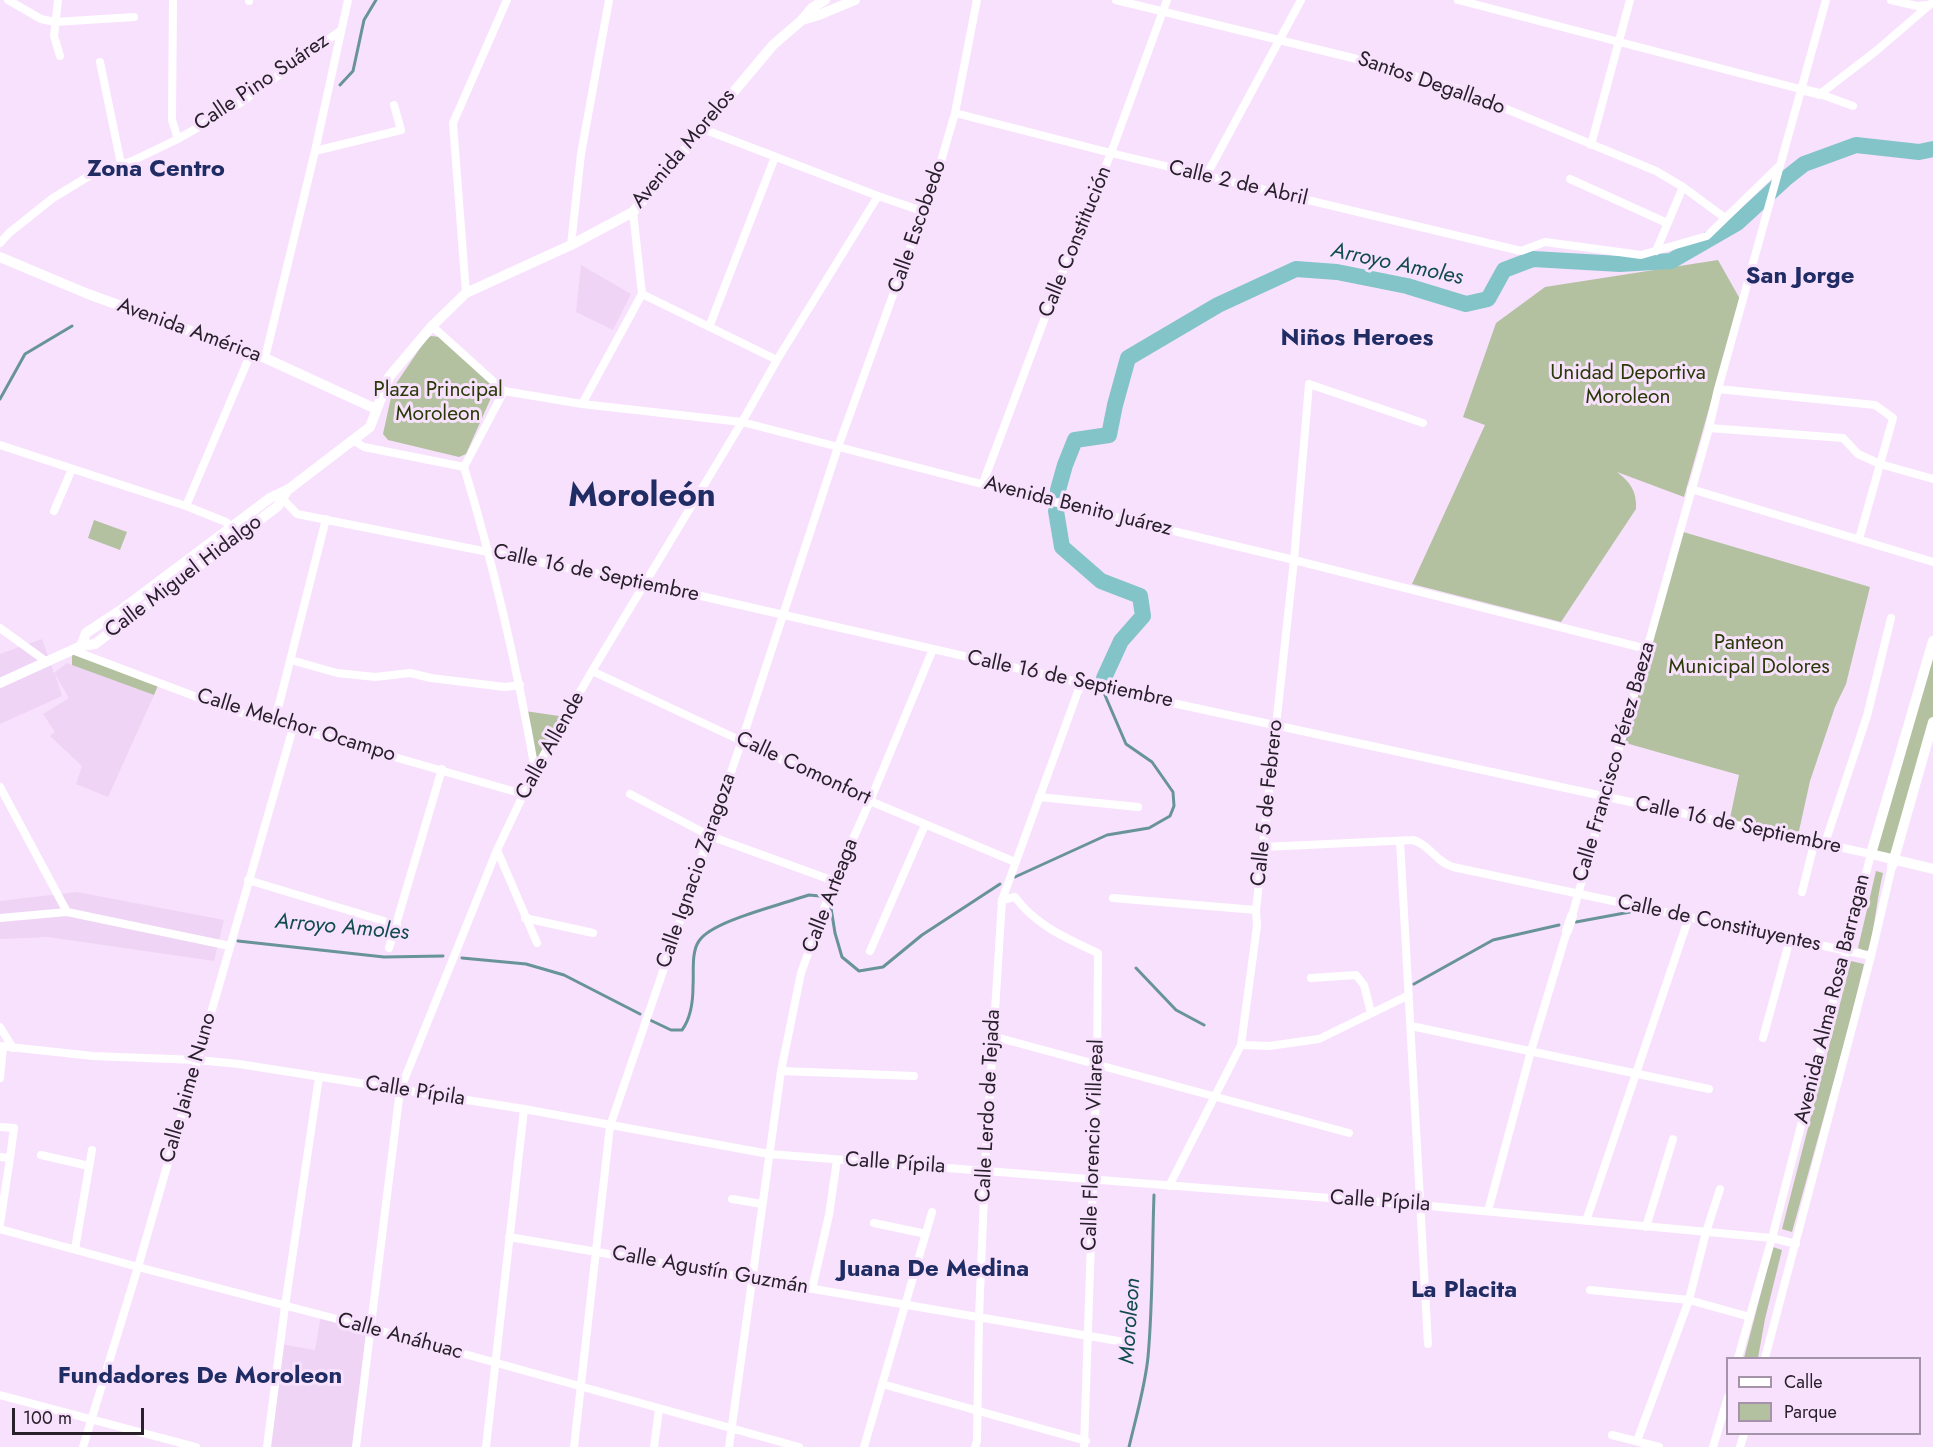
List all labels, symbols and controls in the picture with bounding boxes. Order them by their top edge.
street label: Calle Pino Suárez [190,29,334,137]
street label: Santos Degallado [1354,47,1508,121]
street label: Avenida Morelos [627,84,741,214]
district label: Zona Centro [87,156,225,184]
street label: Calle 2 de Abril [1166,156,1310,212]
street label: Calle Escobedo [883,157,953,297]
street label: Calle Constitución [1034,163,1118,321]
water label: Arroyo Amoles [1329,238,1465,292]
district label: San Jorge [1746,263,1854,291]
street label: Avenida América [114,293,264,369]
district label: Niños Heroes [1281,325,1433,353]
park label: Unidad Deportiva Moroleon [1550,361,1706,411]
park label: Plaza Principal Moroleon [373,378,503,428]
street label: Avenida Benito Juárez [982,471,1174,543]
district label: Moroleón [568,478,716,518]
street label: Calle Miguel Hidalgo [101,510,267,644]
street label: Calle 16 de Septiembre [491,540,701,608]
park label: Panteon Municipal Dolores [1668,631,1830,681]
street label: Calle Francisco Pérez Baeza [1569,639,1661,885]
street label: Calle 16 de Septiembre [965,646,1175,714]
street label: Calle Melchor Ocampo [194,684,398,768]
street label: Calle Allende [511,688,591,804]
street label: Calle 5 de Febrero [1247,719,1289,887]
street label: Calle Comonfort [732,727,874,811]
street label: Calle Ignacio Zaragoza [652,770,742,972]
street label: Calle 16 de Septiembre [1633,792,1843,860]
street label: Calle Arteaga [798,835,864,957]
street label: Avenida Alma Rosa Barragan [1790,872,1876,1126]
street label: Calle de Constituyentes [1615,890,1823,958]
water label: Arroyo Amoles [274,909,410,947]
street label: Calle Lerdo de Tejada [971,1009,1007,1203]
street label: Calle Jaime Nuno [156,1010,222,1166]
street label: Calle Florencio Villareal [1078,1039,1110,1251]
street label: Calle Pípila [363,1072,467,1112]
street label: Calle Pípila [844,1148,946,1180]
street label: Calle Pípila [1329,1186,1431,1218]
street label: Calle Agustín Guzmán [610,1241,810,1301]
district label: Juana De Medina [839,1256,1029,1284]
water label: Moroleon [1115,1277,1147,1365]
district label: La Placita [1411,1277,1517,1305]
street label: Calle Anáhuac [335,1308,465,1366]
legend [1726,1357,1921,1435]
district label: Fundadores De Moroleon [58,1363,342,1391]
text: Calle [1784,1369,1823,1395]
scale bar [15,1396,147,1434]
text: Parque [1784,1399,1837,1425]
text: 100 m [23,1405,72,1431]

